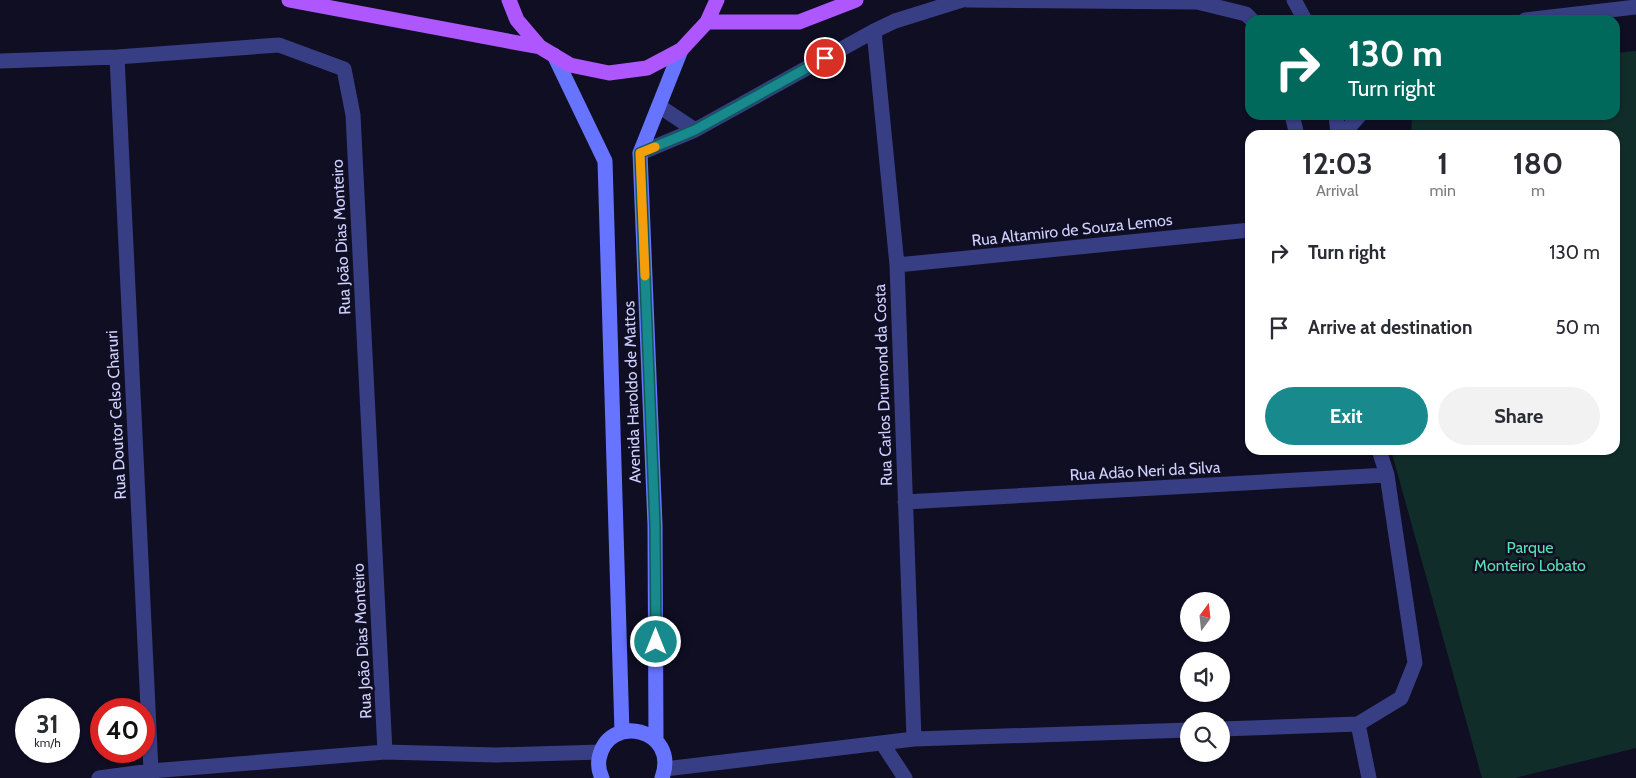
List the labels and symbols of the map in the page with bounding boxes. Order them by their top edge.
pin [804,37,846,79]
street label: Rua João Dias Monteiro [327,159,355,315]
street label: Rua Altamiro de Souza Lemos [971,210,1174,250]
street label: Rua Carlos Drumond da Costa [870,283,896,486]
street label: Avenida Haroldo de Mattos [619,300,645,483]
street label: Rua Doutor Celso Charuri [102,330,130,500]
street label: Rua Adão Neri da Silva [1069,458,1221,484]
park label: Parque Monteiro Lobato [1474,538,1586,575]
street label: Rua João Dias Monteiro [348,563,376,719]
north arrow [1180,592,1230,642]
position arrow [629,615,681,667]
speed limit sign: 40 [90,698,155,763]

